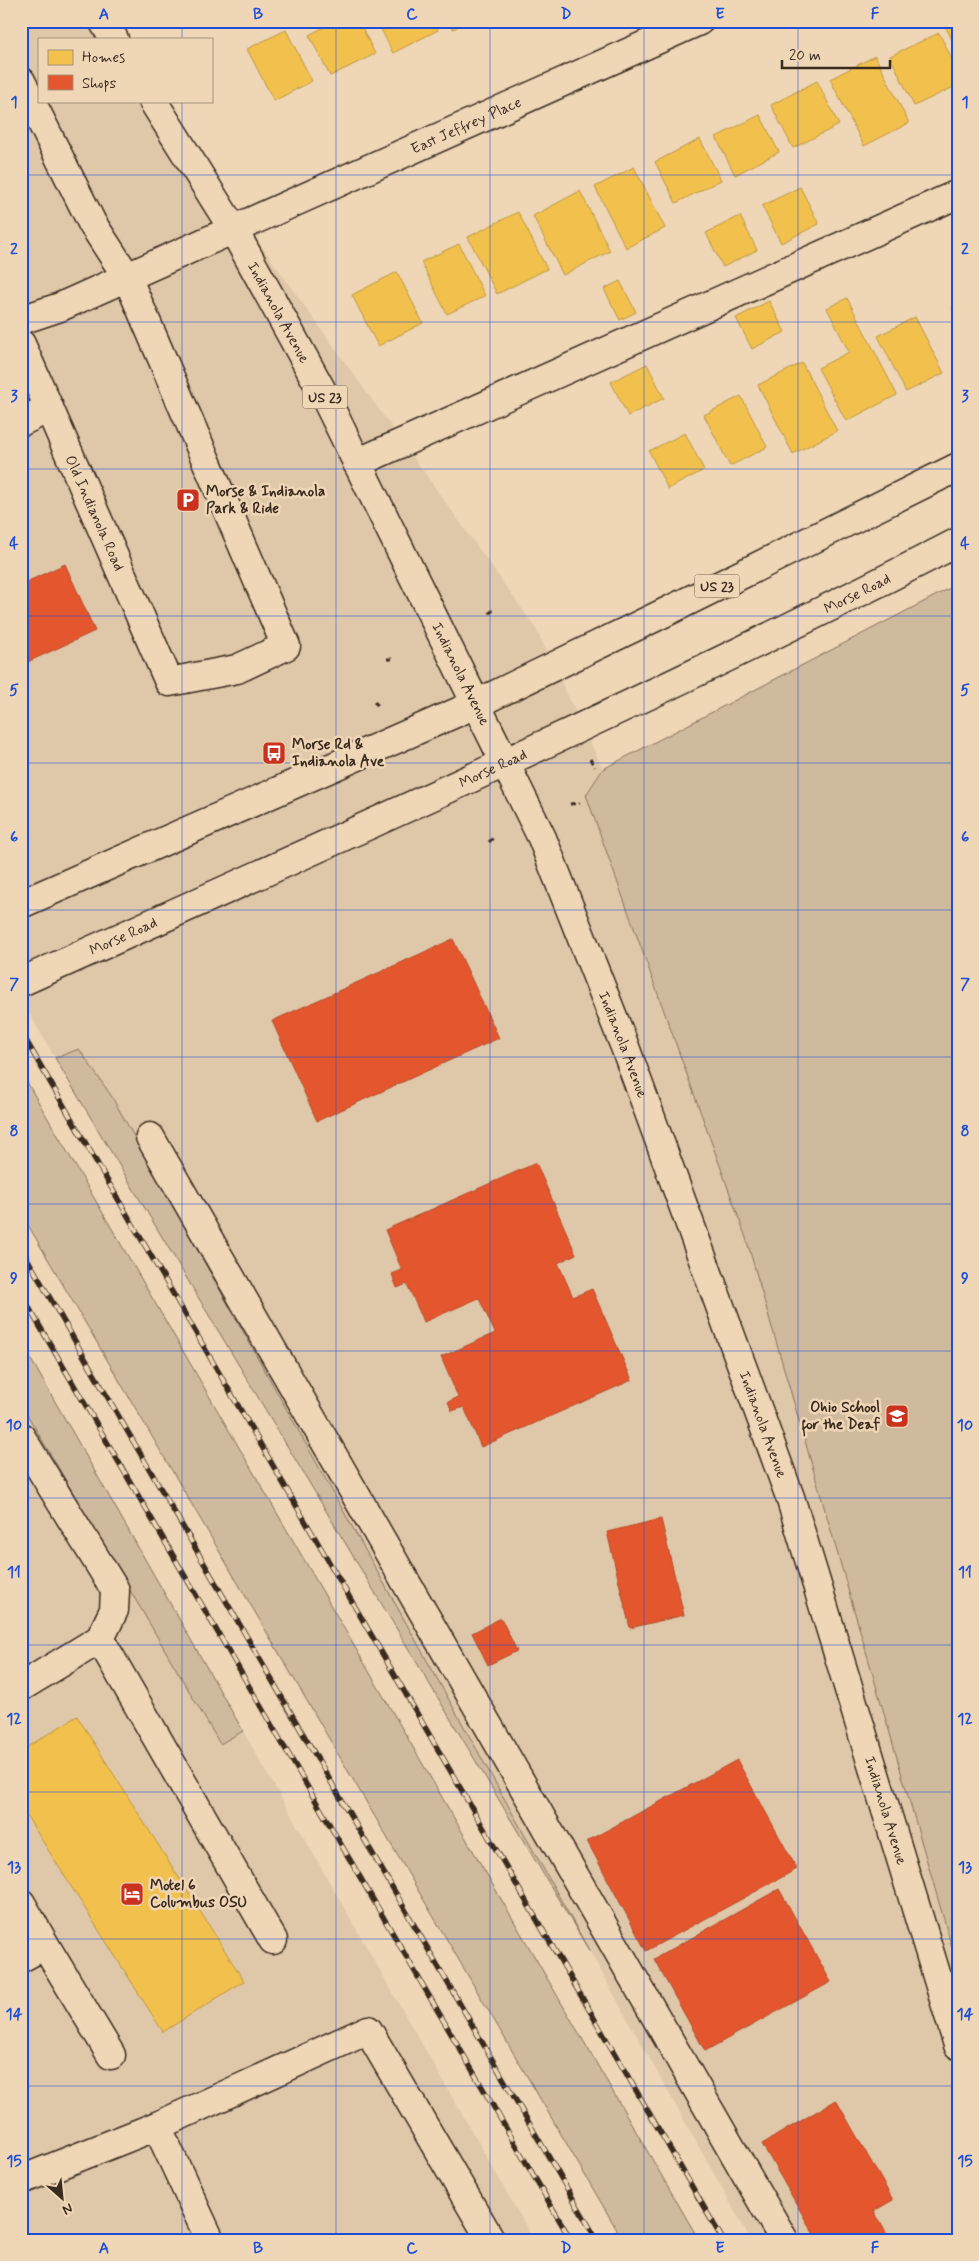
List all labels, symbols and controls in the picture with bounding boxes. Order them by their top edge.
text: A [99,4,109,25]
text: B [253,4,263,25]
text: C [406,4,418,25]
text: D [560,4,572,25]
text: E [715,4,725,25]
text: F [871,4,880,25]
legend [38,38,212,102]
scale bar [782,38,889,70]
text: 20 m [789,46,821,66]
text: Homes [82,48,125,68]
text: Shops [82,74,117,94]
text: 1 [10,92,18,113]
text: 1 [961,92,969,113]
street label: East Jeffrey Place [408,93,525,160]
text: 2 [10,239,18,260]
text: 2 [961,239,969,260]
street label: Indianola Avenue [242,259,314,367]
text: 3 [10,386,18,407]
road number: US 23 [302,386,348,408]
text: 3 [961,386,969,407]
street label: Old Indianola Road [60,452,129,574]
place label: Morse & Indianola Park & Ride [206,482,325,519]
parking icon: Morse & Indianola Park & Ride [175,487,201,513]
text: 4 [9,533,19,554]
text: 4 [960,533,970,554]
street label: Morse Road [821,569,894,619]
road number: US 23 [694,574,740,598]
street label: Indianola Avenue [426,619,494,729]
text: 5 [9,680,19,701]
text: 5 [960,680,970,701]
place label: Morse Rd & Indianola Ave [292,735,385,772]
bus stop icon: Morse Rd & Indianola Ave [261,740,287,766]
street label: Morse Road [456,745,530,793]
text: 6 [10,827,18,848]
text: 6 [961,827,969,848]
street label: Morse Road [86,913,161,961]
text: 7 [9,974,19,995]
text: 7 [960,974,970,995]
street label: Indianola Avenue [593,989,652,1101]
text: 8 [9,1121,19,1142]
text: 8 [960,1121,970,1142]
text: 9 [10,1268,18,1289]
text: 9 [961,1268,969,1289]
street label: Indianola Avenue [734,1368,791,1481]
place label: Ohio School for the Deaf [801,1398,880,1437]
school or university icon: Ohio School for the Deaf [884,1403,910,1429]
text: 10 [6,1415,22,1436]
text: 10 [957,1415,973,1436]
text: 11 [7,1562,21,1583]
text: 11 [958,1562,972,1583]
text: 12 [6,1709,22,1730]
text: 12 [957,1709,973,1730]
street label: Indianola Avenue [859,1754,911,1868]
text: 13 [7,1857,21,1878]
text: 13 [958,1857,972,1878]
place label: Motel 6 Columbus OSU [150,1876,247,1913]
hotel icon: Motel 6 Columbus OSU [119,1881,145,1907]
text: 14 [6,2004,23,2025]
text: 14 [957,2004,974,2025]
text: 15 [6,2151,22,2172]
text: 15 [957,2151,973,2172]
north arrow [38,2174,88,2224]
text: N [59,2199,76,2219]
text: A [99,2238,109,2259]
text: B [253,2238,263,2259]
text: C [406,2238,418,2259]
text: D [560,2238,572,2259]
text: E [715,2238,725,2259]
text: F [871,2238,880,2259]

